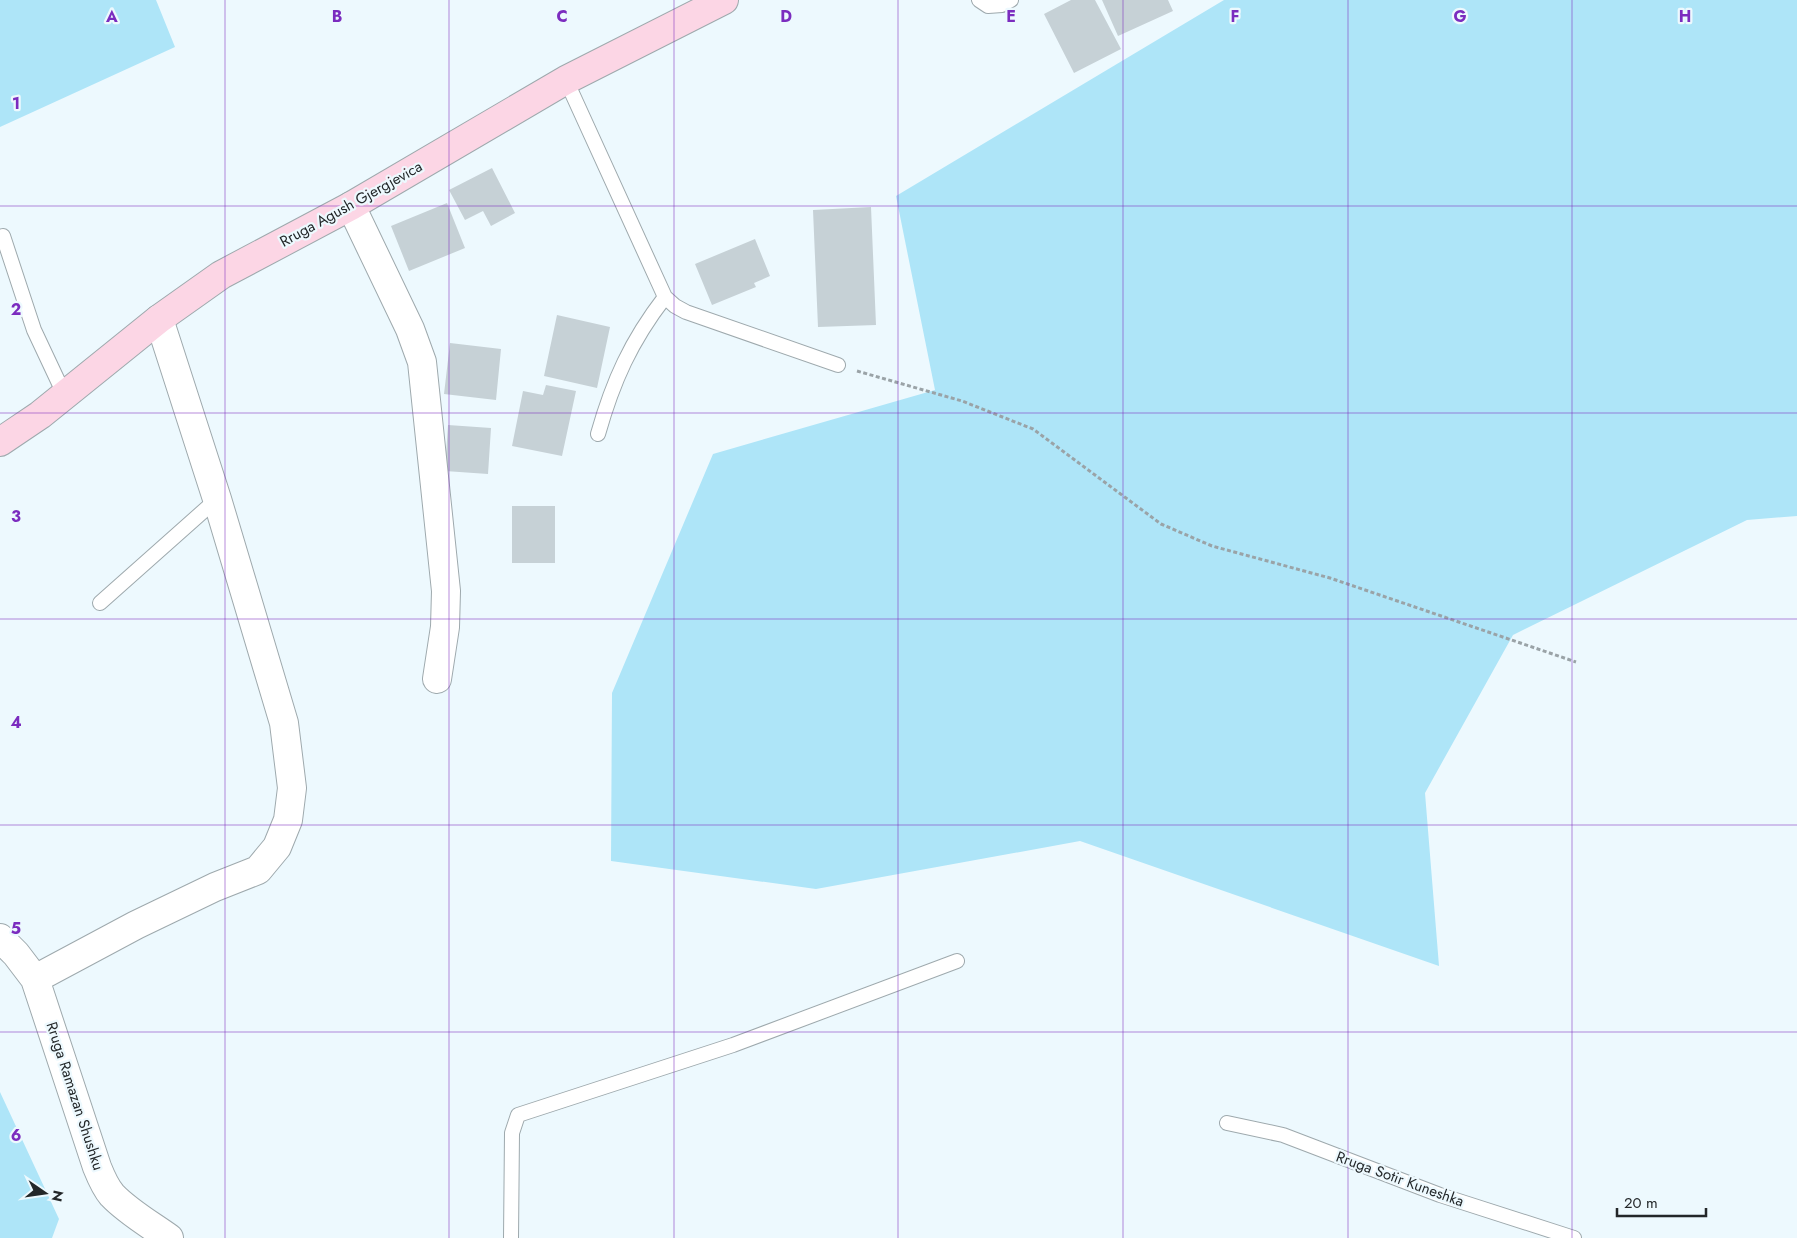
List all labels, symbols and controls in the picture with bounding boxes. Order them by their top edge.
text: A [105,5,118,28]
text: B [332,5,342,28]
text: C [556,5,568,28]
text: D [780,5,792,28]
text: E [1006,5,1016,28]
text: F [1231,5,1239,28]
text: G [1453,5,1467,28]
text: H [1679,5,1691,28]
text: 1 [12,92,20,115]
street label: Rruga Agush Gjergjevica [276,156,426,252]
text: 2 [11,298,21,321]
text: 3 [11,505,21,528]
text: 4 [10,711,22,734]
text: 5 [11,917,21,940]
street label: Rruga Ramazan Shushku [41,1019,109,1173]
text: 6 [11,1124,21,1147]
street label: Rruga Sotir Kuneshka [1333,1146,1467,1212]
north arrow [20,1168,70,1218]
scale bar [1617,1186,1706,1218]
text: N [47,1188,69,1204]
text: 20 m [1624,1192,1658,1214]

